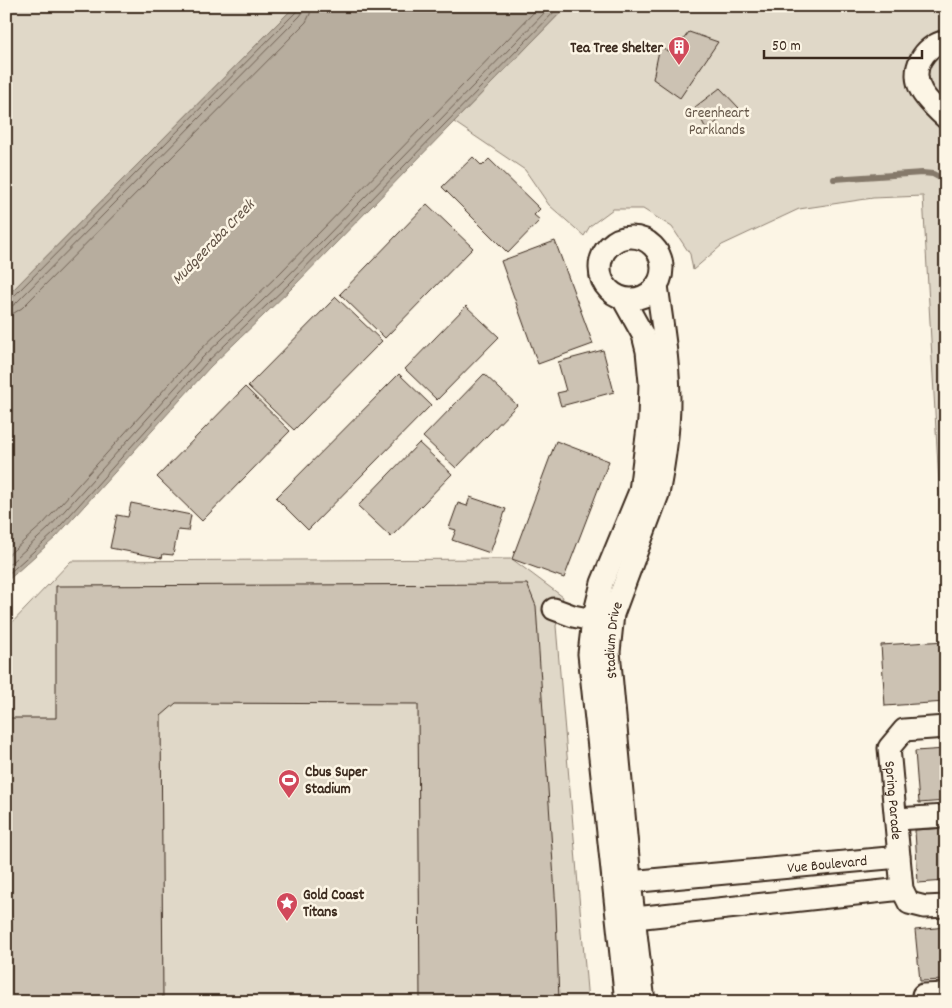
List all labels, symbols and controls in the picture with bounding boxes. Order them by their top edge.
scale bar [764,28,922,60]
building icon: Tea Tree Shelter [667,35,691,66]
text: 50 m [772,36,801,58]
place label: Tea Tree Shelter [570,38,663,60]
park label: Greenheart Parklands [685,103,750,142]
water label: Mudgeeraba Creek [167,194,262,291]
street label: Stadium Drive [600,598,630,680]
street label: Spring Parade [877,760,906,841]
place label: Cbus Super Stadium [305,762,368,801]
sports icon: Cbus Super Stadium [277,768,301,799]
street label: Vue Boulevard [786,851,868,880]
place label: Gold Coast Titans [303,885,365,924]
place icon: Gold Coast Titans [275,891,299,922]

